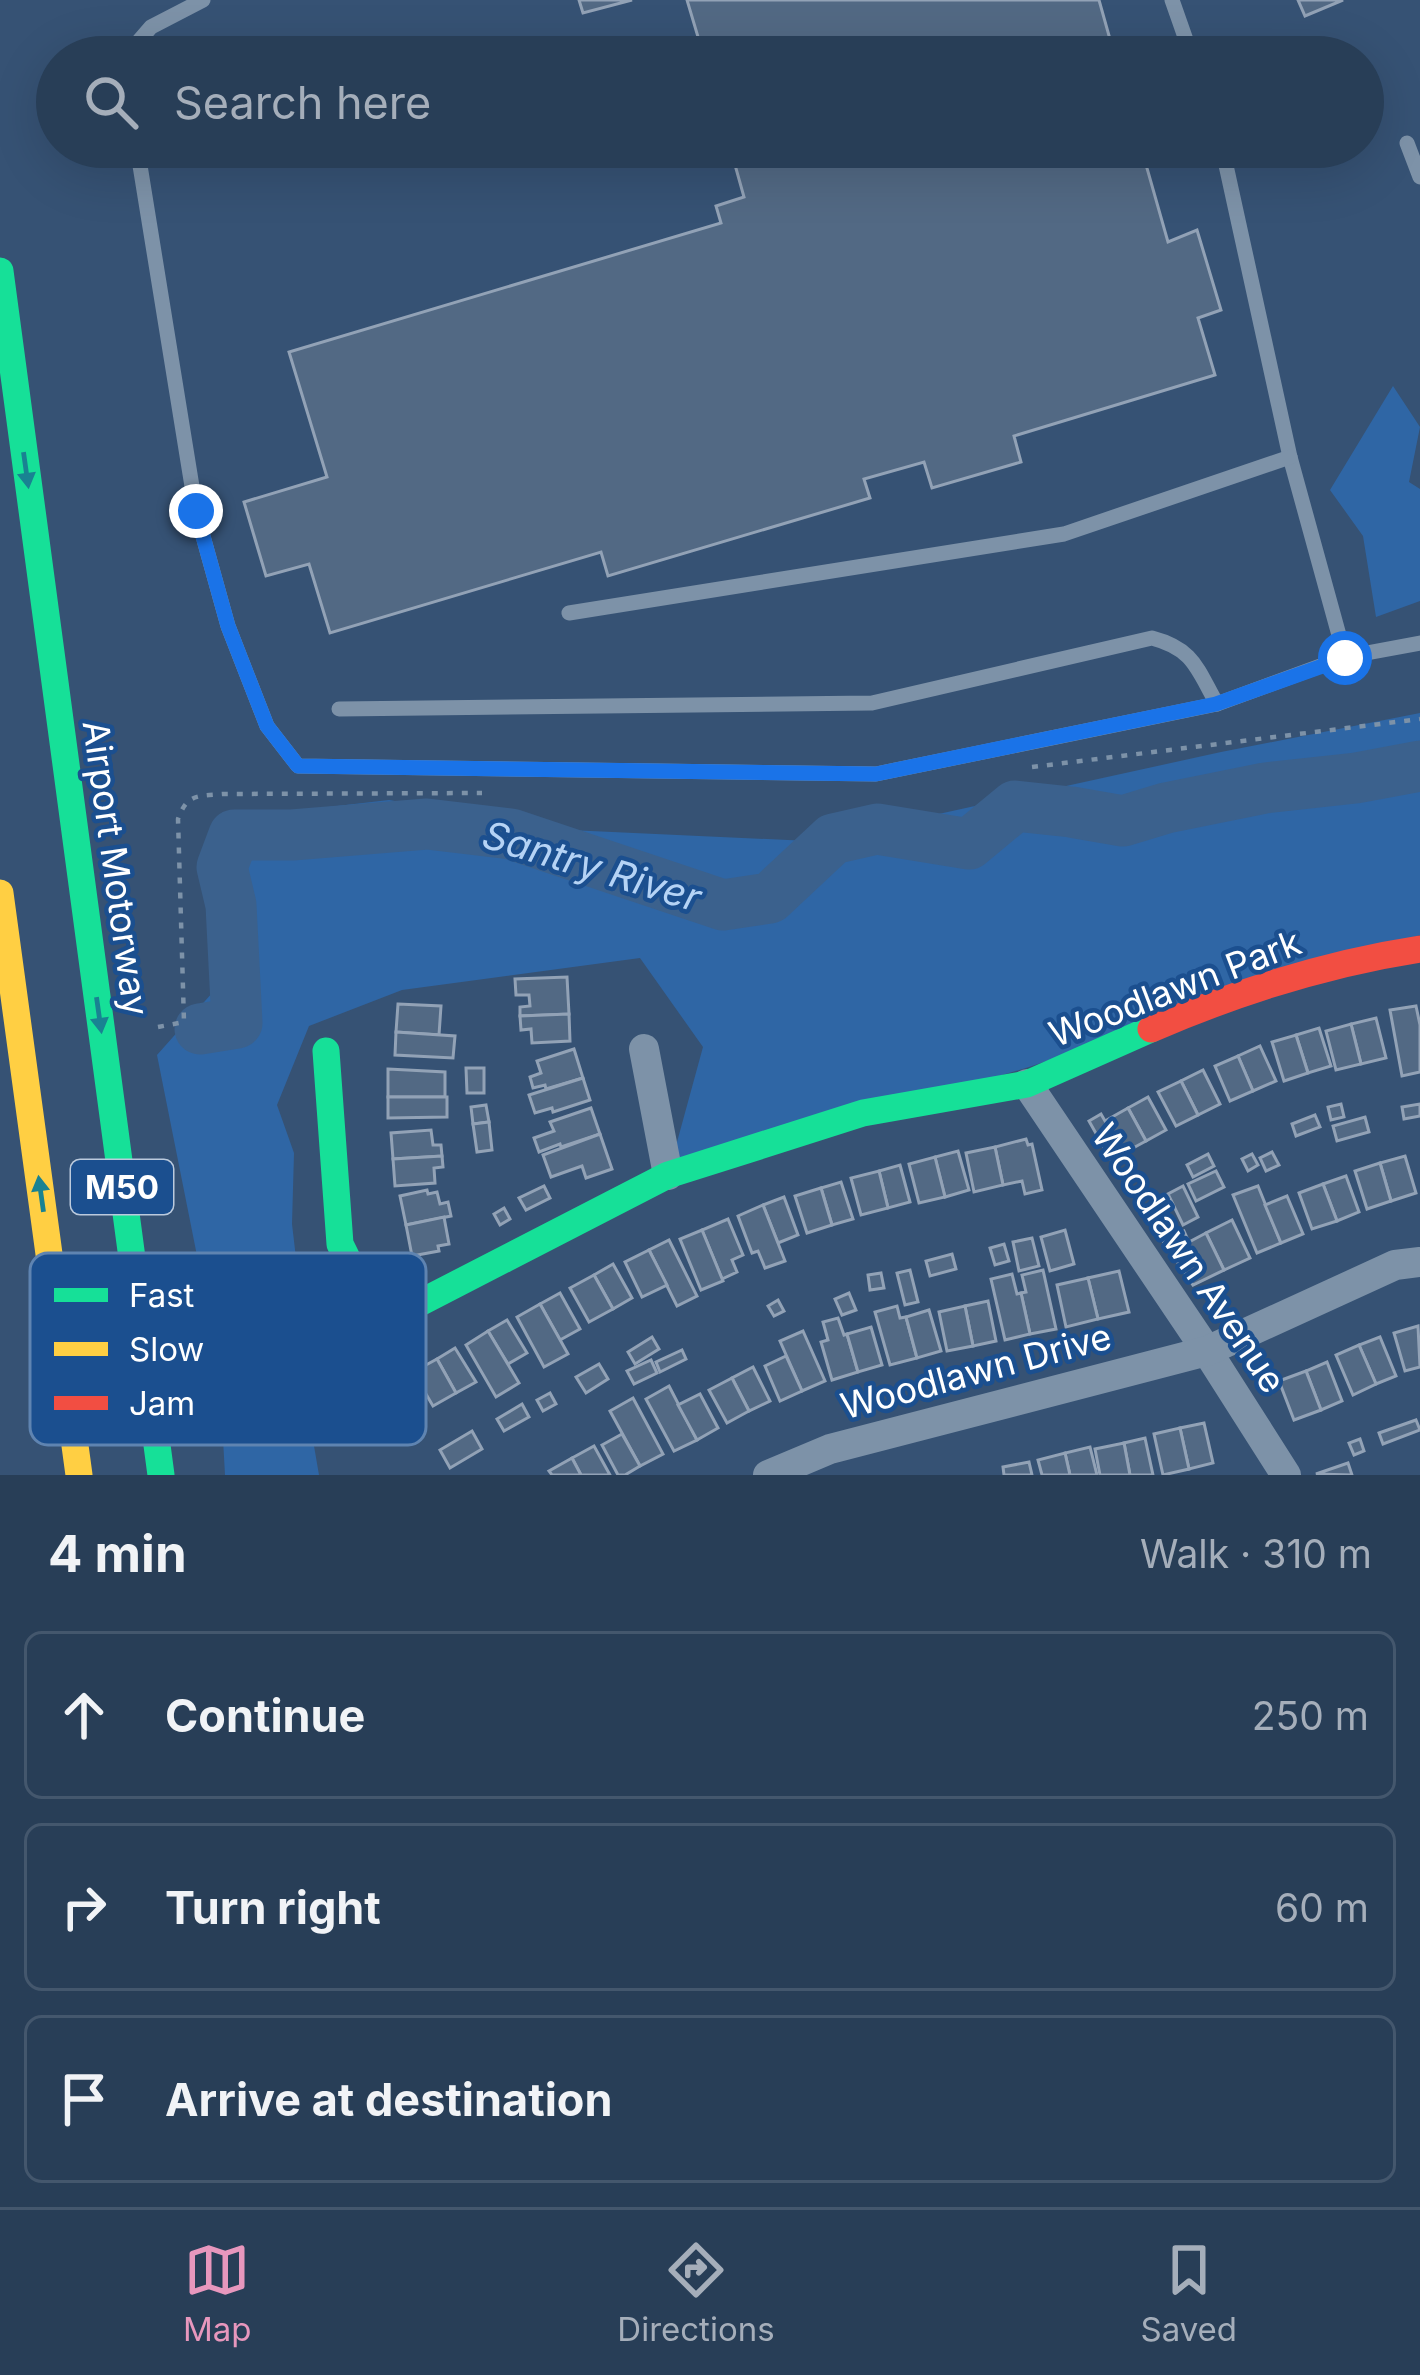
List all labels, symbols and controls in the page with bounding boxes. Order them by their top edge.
search box [36,36,1384,168]
icon: search [78,69,144,135]
text: Search here [174,75,431,130]
one-way arrow [17,452,36,489]
route end [169,484,223,538]
route start [1318,631,1372,685]
street label: Airport Motorway [73,717,159,1019]
water label: Santry River [477,810,708,921]
street label: Woodlawn Park [1043,920,1307,1056]
one-way arrow [90,997,109,1035]
street label: Woodlawn Avenue [1083,1115,1295,1401]
road number: M50 [71,1160,173,1214]
one-way arrow [31,1175,50,1212]
legend [30,1253,426,1445]
text: Fast [129,1275,195,1315]
street label: Woodlawn Drive [836,1314,1116,1428]
text: Slow [129,1329,204,1369]
text: Jam [129,1383,195,1423]
text: 4 min [48,1523,187,1584]
text: Walk · 310 m [1140,1530,1372,1577]
icon: ahead [51,1682,117,1748]
text: Continue [165,1688,365,1743]
text: 250 m [1252,1692,1369,1739]
icon: right [51,1874,117,1940]
text: Turn right [165,1880,381,1935]
text: 60 m [1275,1884,1369,1931]
icon: arrive [51,2066,117,2132]
text: Arrive at destination [165,2072,612,2127]
tab: Map [183,2237,251,2349]
tab: Directions [617,2237,775,2349]
tab: Saved [1140,2237,1237,2349]

